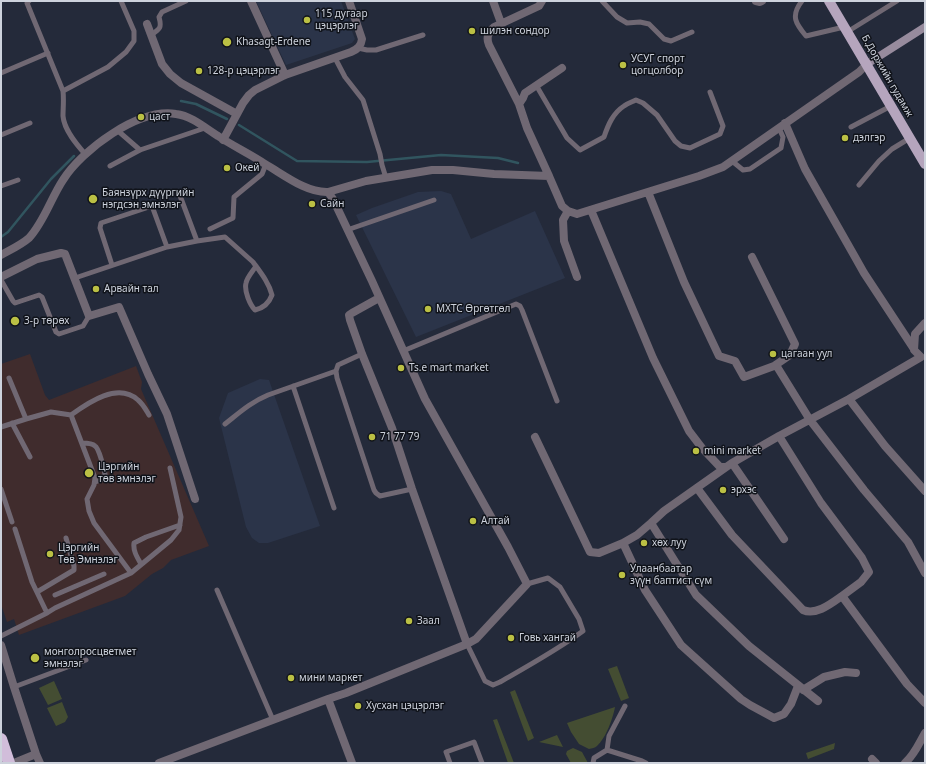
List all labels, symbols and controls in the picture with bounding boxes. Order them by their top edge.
place label: 115 дугаар цэцэрлэг [315,8,367,32]
marker: 115 дугаар цэцэрлэг [302,15,312,25]
place label: шилэн сондор [480,25,550,37]
marker: шилэн сондор [467,26,477,36]
street label: Б.Доржийн гудамж [859,33,915,119]
marker: Khasagt-Erdene [221,36,233,48]
place label: Khasagt-Erdene [236,36,310,48]
place label: УСУГ спорт цогцолбор [631,53,685,76]
marker: УСУГ спорт цогцолбор [618,60,628,70]
place label: 128-р цэцэрлэг [207,65,279,77]
marker: 128-р цэцэрлэг [194,66,204,76]
place label: цаст [149,111,170,123]
marker: цаст [136,112,146,122]
place label: дэлгэр [853,132,885,144]
marker: дэлгэр [840,133,850,143]
place label: Окей [235,162,259,174]
marker: Окей [222,163,232,173]
place label: Баянзүрх дүүргийн нэгдсэн эмнэлэг [102,187,194,210]
marker: Баянзүрх дүүргийн нэгдсэн эмнэлэг [87,193,99,205]
place label: Сайн [320,198,344,210]
marker: Сайн [307,199,317,209]
place label: Арвайн тал [104,283,159,295]
marker: Арвайн тал [91,284,101,294]
place label: МХТС Өргөтгөл [436,303,510,315]
marker: МХТС Өргөтгөл [423,304,433,314]
marker: 3-р төрөх [9,315,21,327]
place label: 3-р төрөх [24,315,69,327]
place label: цагаан уул [781,348,832,360]
marker: цагаан уул [768,349,778,359]
place label: Ts.e mart market [409,362,489,374]
marker: Ts.e mart market [396,363,406,373]
place label: 71 77 79 [380,431,420,443]
marker: 71 77 79 [367,432,377,442]
place label: mini market [704,445,761,457]
marker: mini market [691,446,701,456]
place label: Цэргийн төв эмнэлэг [98,461,156,484]
marker: Цэргийн төв эмнэлэг [83,467,95,479]
place label: эрхэс [731,484,757,496]
marker: эрхэс [718,485,728,495]
place label: Алтай [481,515,510,527]
marker: Алтай [468,516,478,526]
place label: хөх луу [652,537,687,549]
marker: хөх луу [639,538,649,548]
place label: Цэргийн Төв Эмнэлэг [58,542,118,566]
marker: Цэргийн Төв Эмнэлэг [45,549,55,559]
place label: Улаанбаатар зүүн баптист сүм [630,563,712,586]
marker: Улаанбаатар зүүн баптист сүм [617,570,627,580]
place label: Заал [417,615,440,627]
marker: Заал [404,616,414,626]
place label: Говь хангай [519,632,576,644]
marker: Говь хангай [506,633,516,643]
place label: монголросцветмет эмнэлэг [44,646,136,670]
marker: монголросцветмет эмнэлэг [29,652,41,664]
place label: мини маркет [299,672,362,684]
marker: мини маркет [286,673,296,683]
place label: Хусхан цэцэрлэг [366,700,444,712]
marker: Хусхан цэцэрлэг [353,701,363,711]

